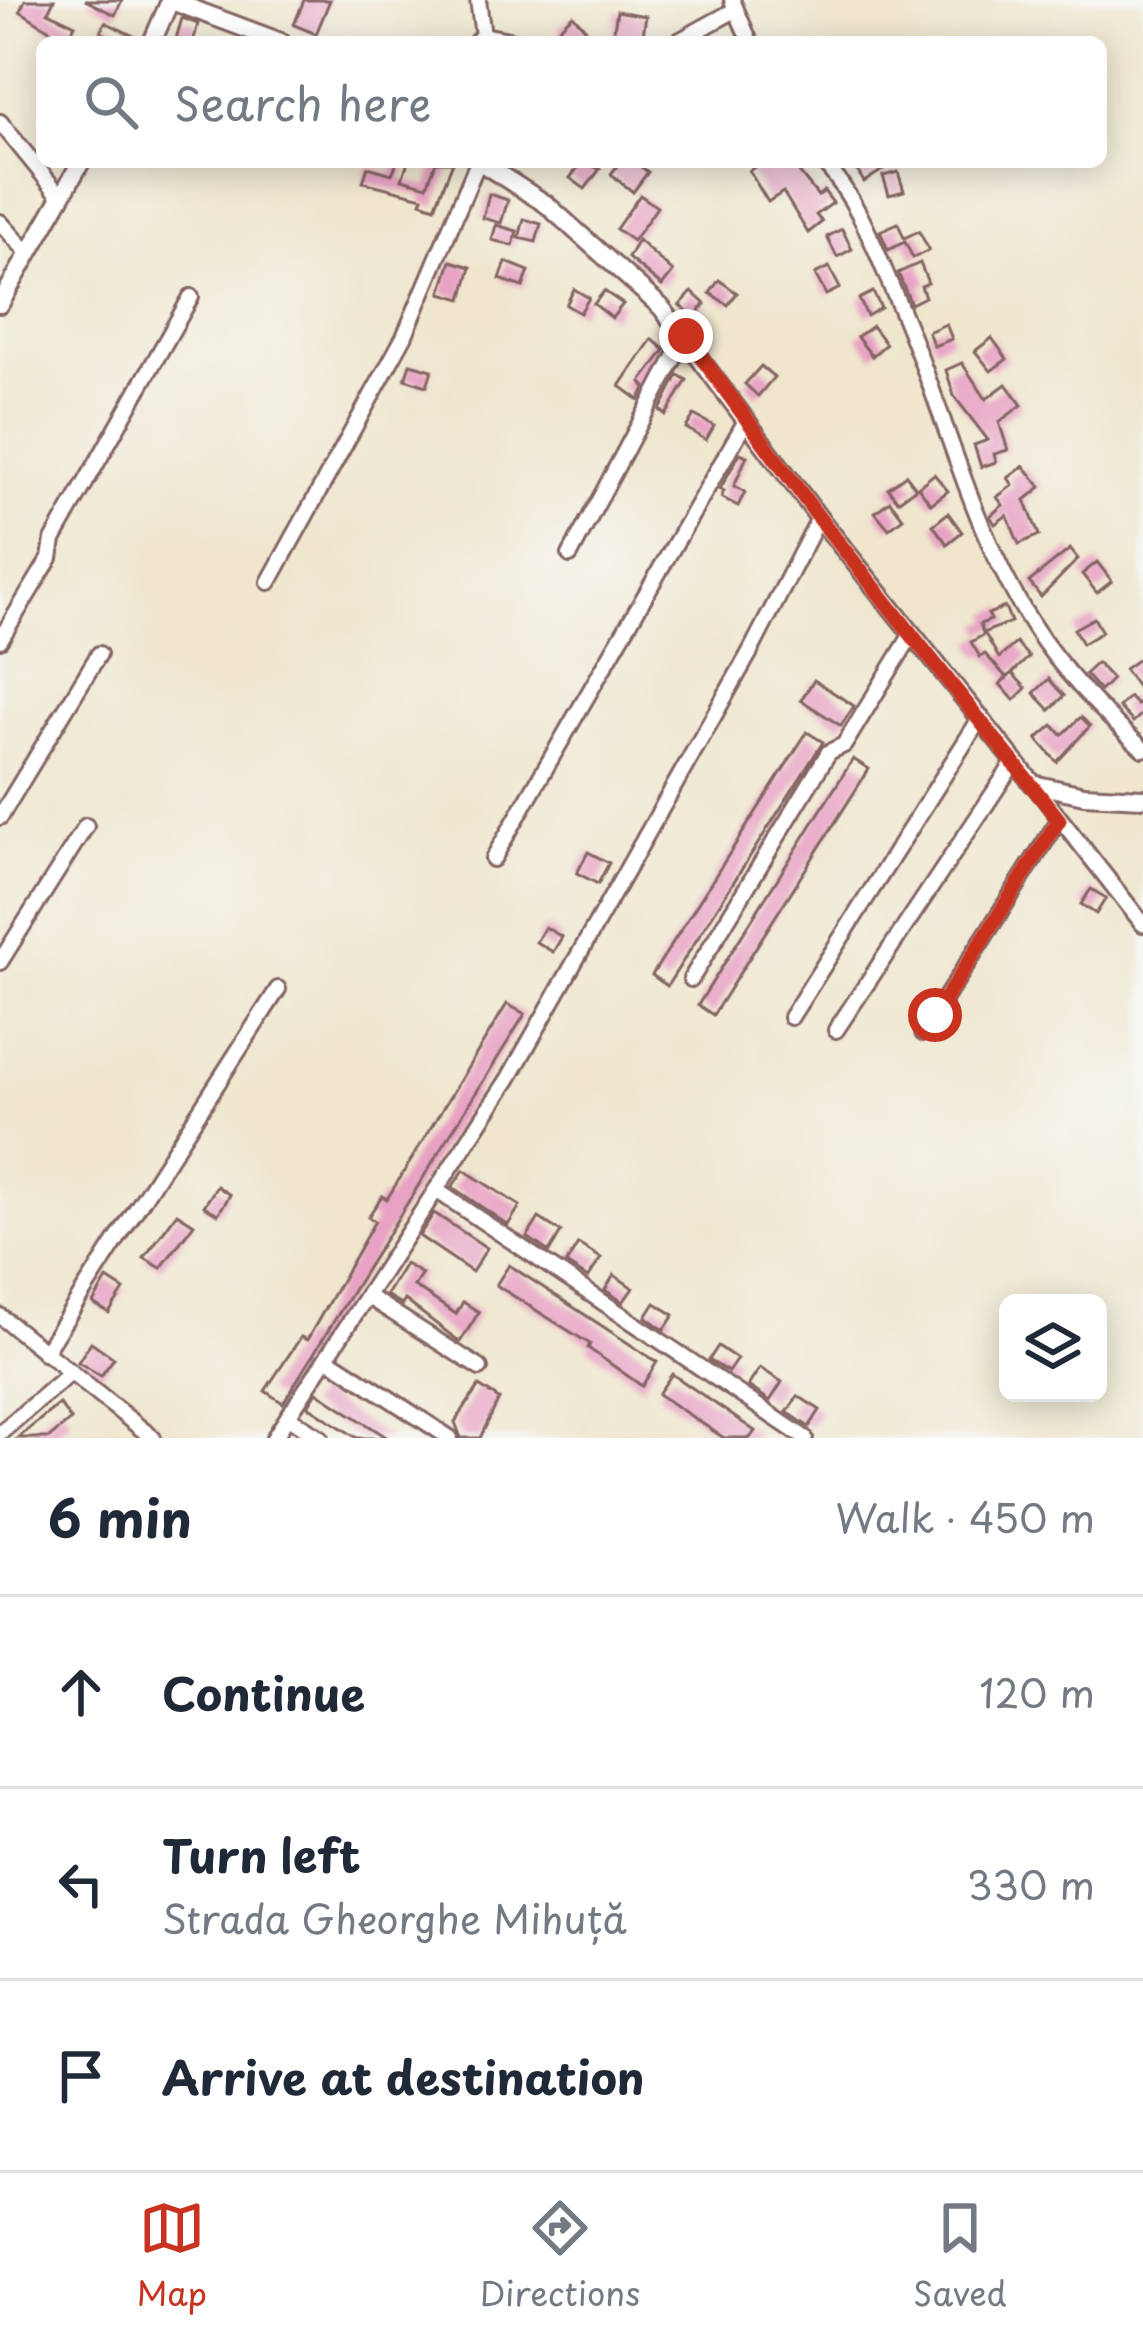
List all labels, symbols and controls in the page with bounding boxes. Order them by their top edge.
search box [36,36,1107,168]
text: Search here [174,68,431,136]
icon: search [78,69,144,135]
route end [659,309,713,363]
route start [908,988,962,1042]
map controls [999,1294,1107,1402]
button: layers [999,1294,1107,1402]
text: 6 min [48,1478,192,1555]
text: Walk · 450 m [836,1487,1095,1546]
text: Continue [162,1658,365,1726]
icon: ahead [48,1659,114,1725]
text: 120 m [979,1662,1095,1721]
text: Turn left [162,1820,361,1888]
icon: left [48,1851,114,1917]
text: 330 m [967,1854,1095,1913]
text: Strada Gheorghe Mihuță [162,1888,627,1947]
text: Arrive at destination [162,2042,645,2110]
icon: arrive [48,2043,114,2109]
tab: Map [136,2195,207,2317]
tab: Directions [480,2195,640,2317]
tab: Saved [913,2195,1007,2317]

